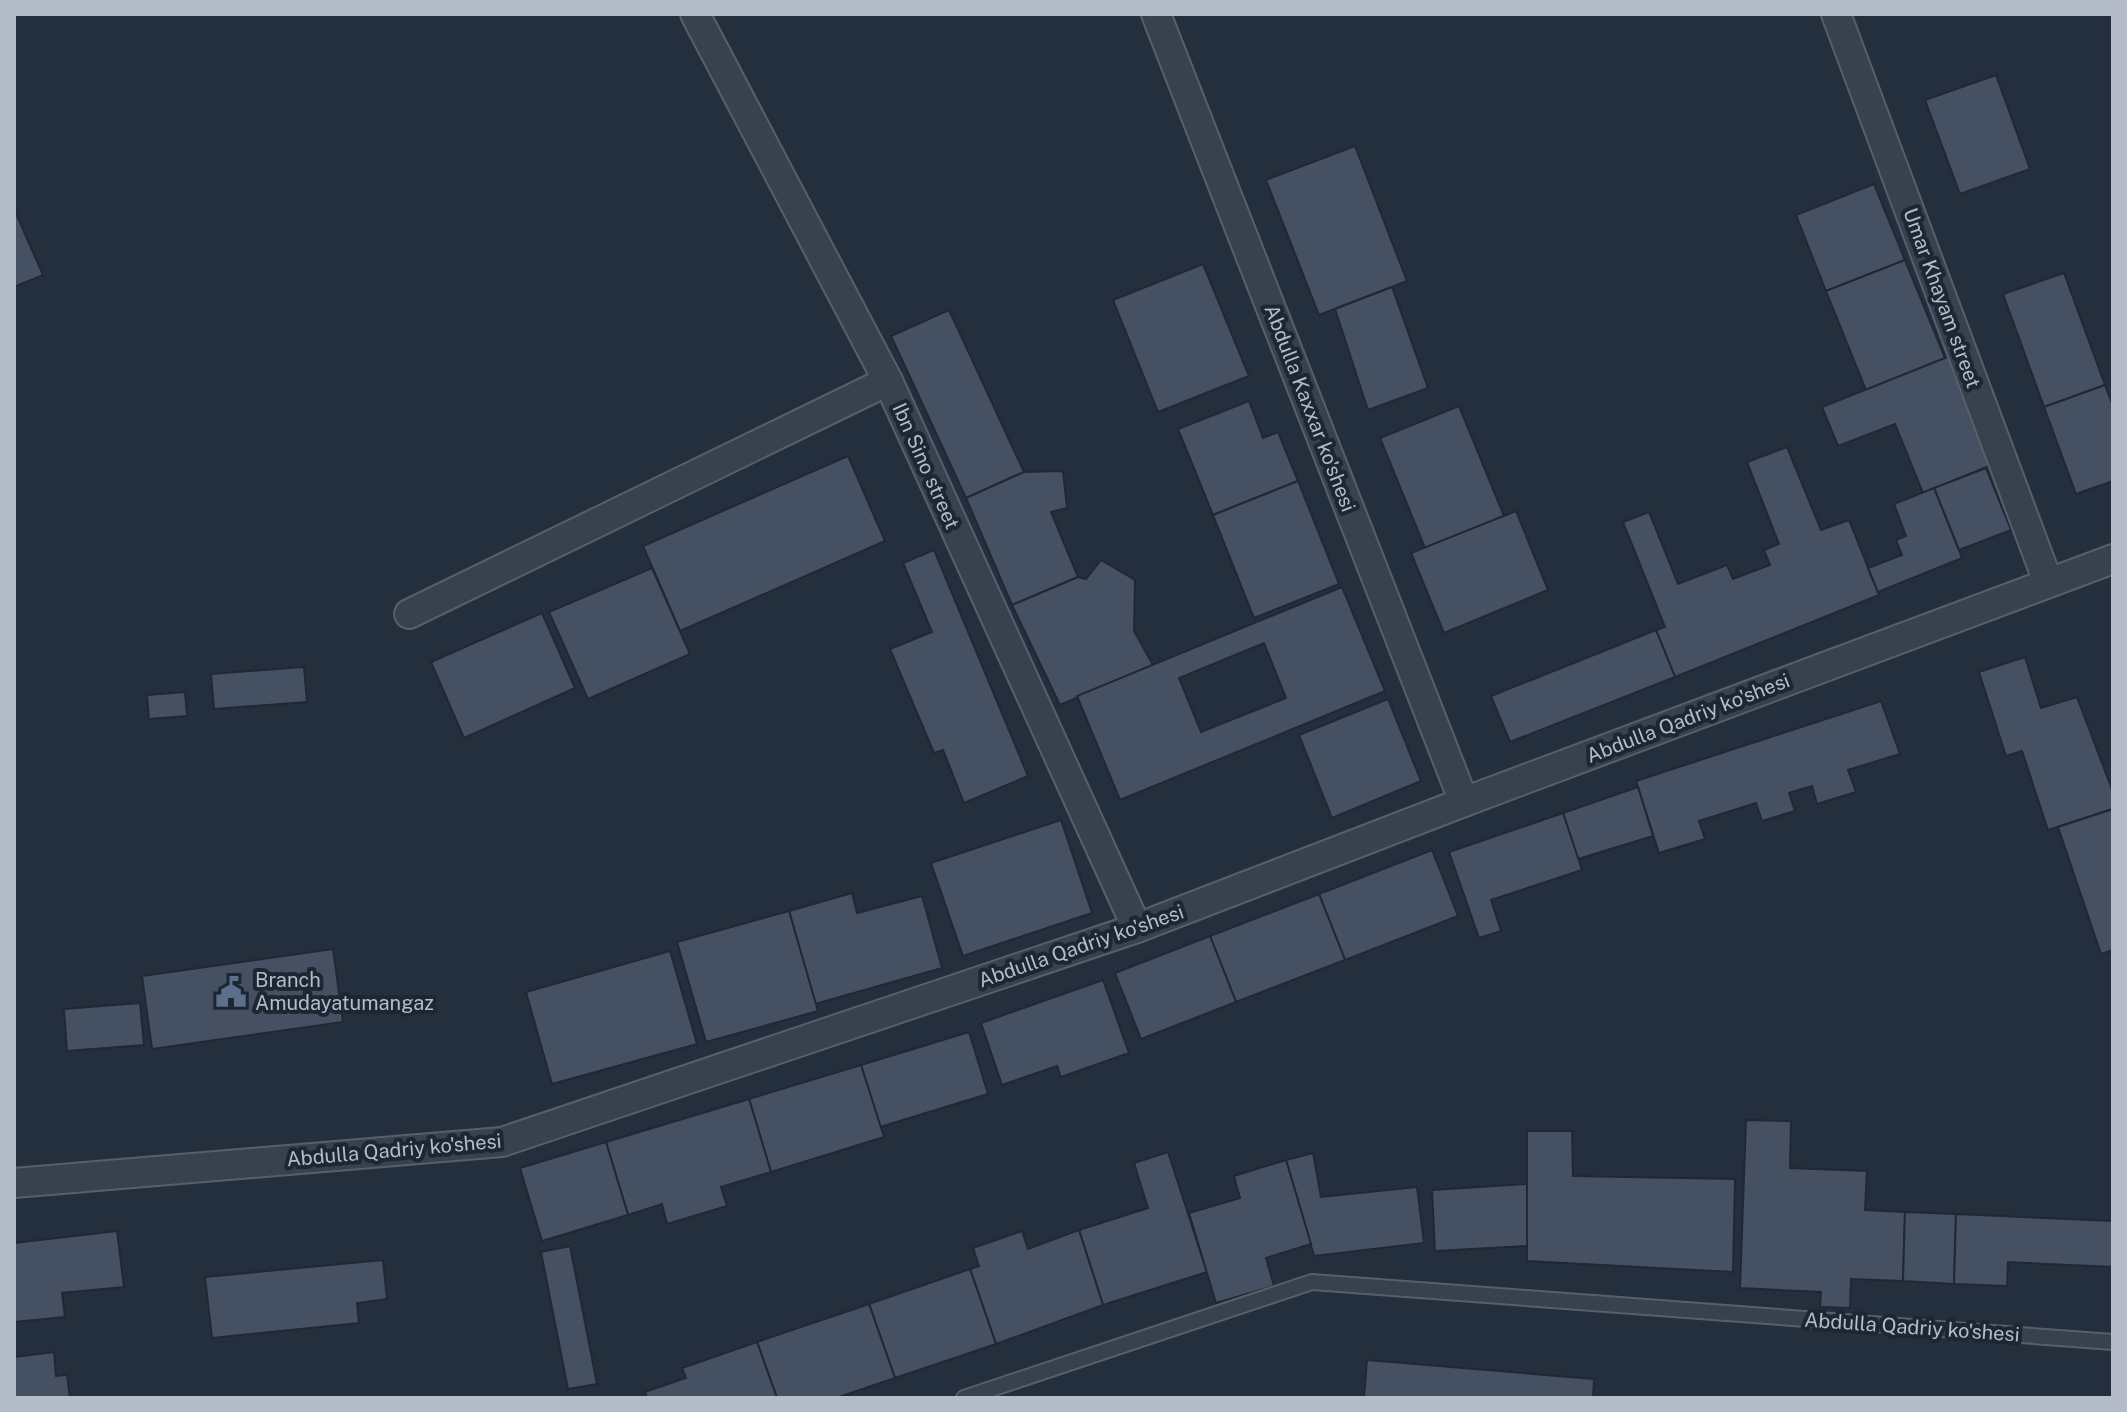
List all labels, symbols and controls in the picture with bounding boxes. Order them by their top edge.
street label: Umar Khayam street [1898,205,1986,391]
street label: Abdulla Kaxxar ko'shesi [1259,301,1361,515]
street label: Ibn Sino street [888,399,964,533]
street label: Abdulla Qadriy ko'shesi [1583,668,1793,768]
street label: Abdulla Qadriy ko'shesi [975,900,1187,992]
place label: Branch Amudayatumangaz [255,968,434,1015]
public building icon: Branch Amudayatumangaz [214,975,248,1009]
street label: Abdulla Qadriy ko'shesi [286,1129,502,1171]
street label: Abdulla Qadriy ko'shesi [1804,1308,2020,1346]

